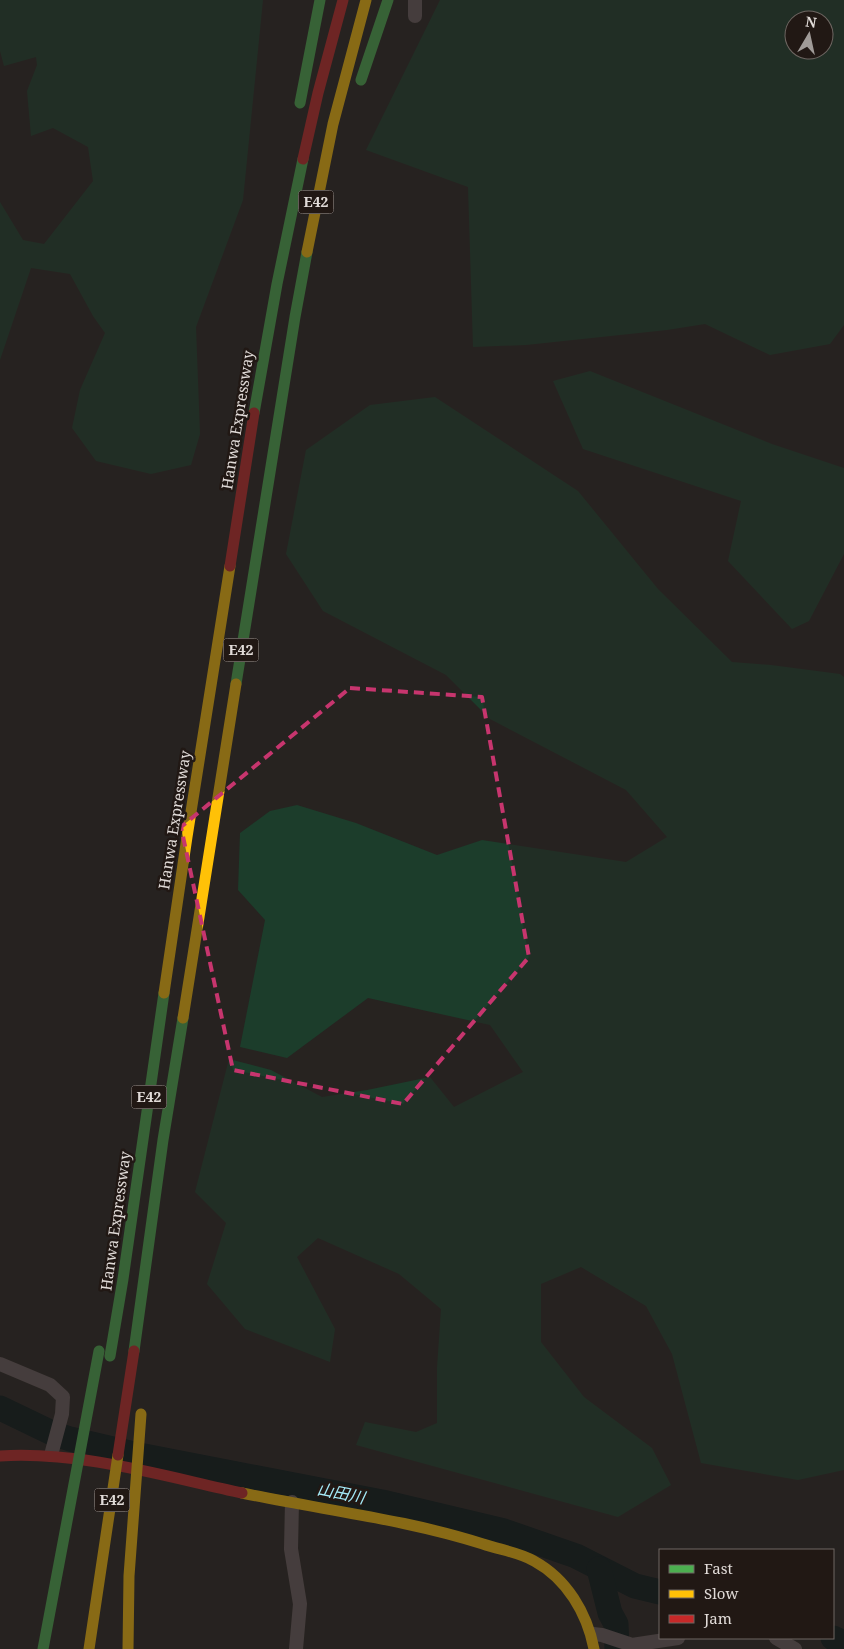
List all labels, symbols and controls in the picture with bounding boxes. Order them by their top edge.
north arrow [784,10,834,60]
text: N [804,11,818,32]
road number: E42 [298,190,334,213]
street label: Hanwa Expressway [216,348,258,491]
road number: E42 [224,638,258,662]
street label: Hanwa Expressway [153,748,195,891]
road number: E42 [132,1086,166,1108]
street label: Hanwa Expressway [95,1149,135,1292]
water label: 山田川 [315,1478,369,1509]
road number: E42 [94,1488,130,1512]
legend [659,1549,834,1639]
text: Fast [704,1558,733,1578]
text: Slow [704,1583,738,1603]
text: Jam [703,1608,732,1628]

